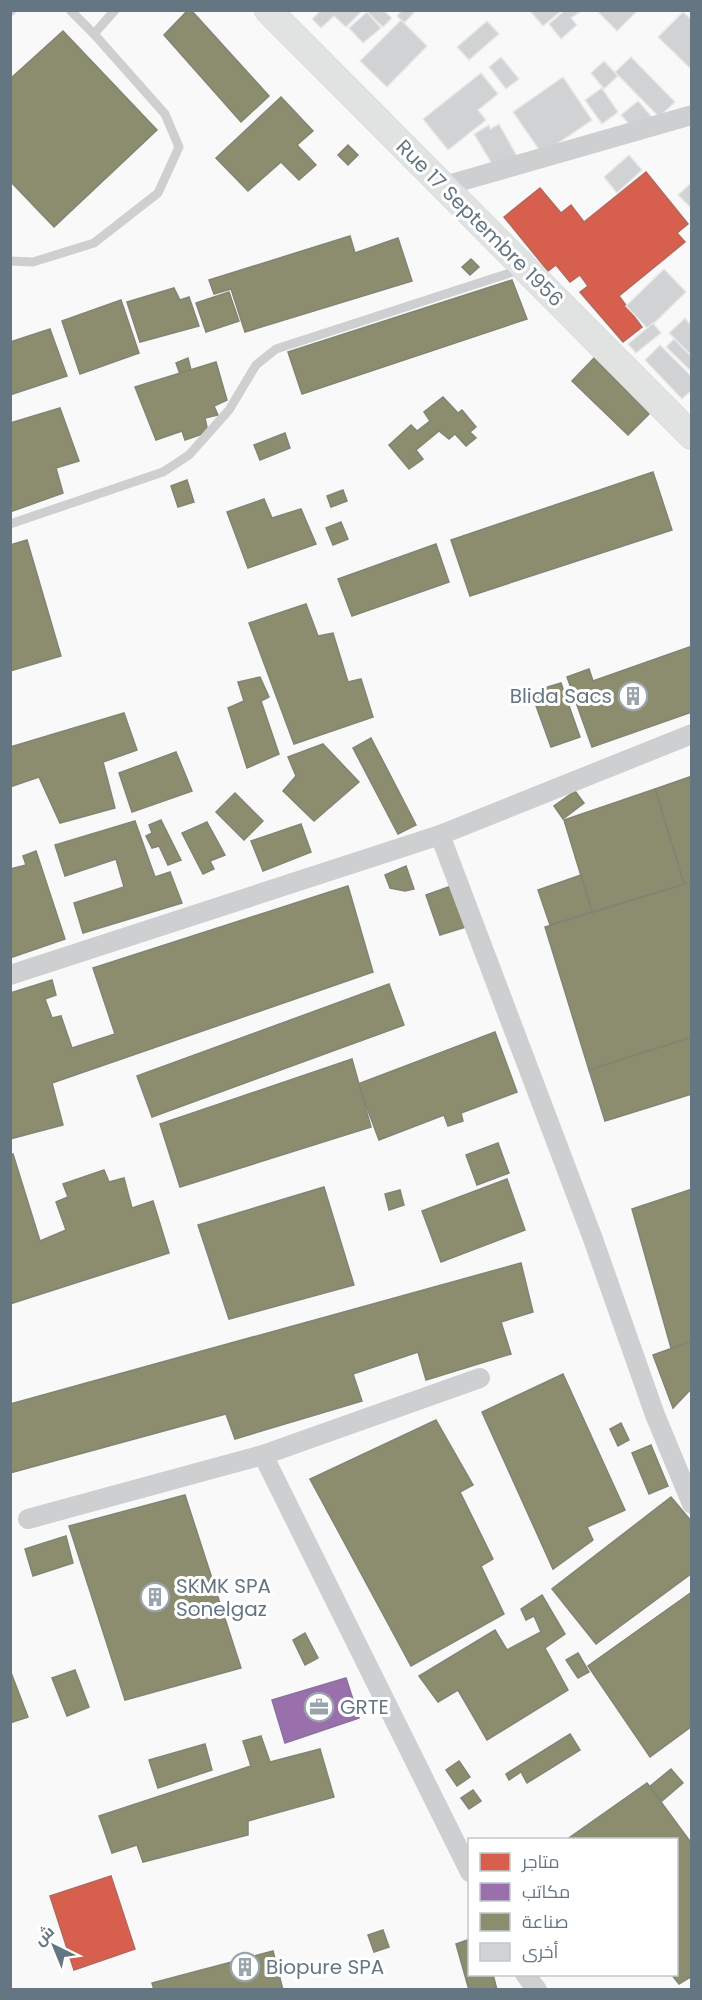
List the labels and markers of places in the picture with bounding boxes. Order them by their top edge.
building icon: Blida Sacs [617,680,649,712]
place label: Blida Sacs [510,682,612,710]
place label: SKMK SPA Sonelgaz [176,1572,271,1623]
building icon: SKMK SPA Sonelgaz [139,1581,171,1613]
office icon: GRTE [303,1691,335,1723]
place label: GRTE [340,1693,389,1721]
building icon: Biopure SPA [229,1951,261,1983]
place label: Biopure SPA [266,1953,384,1981]

